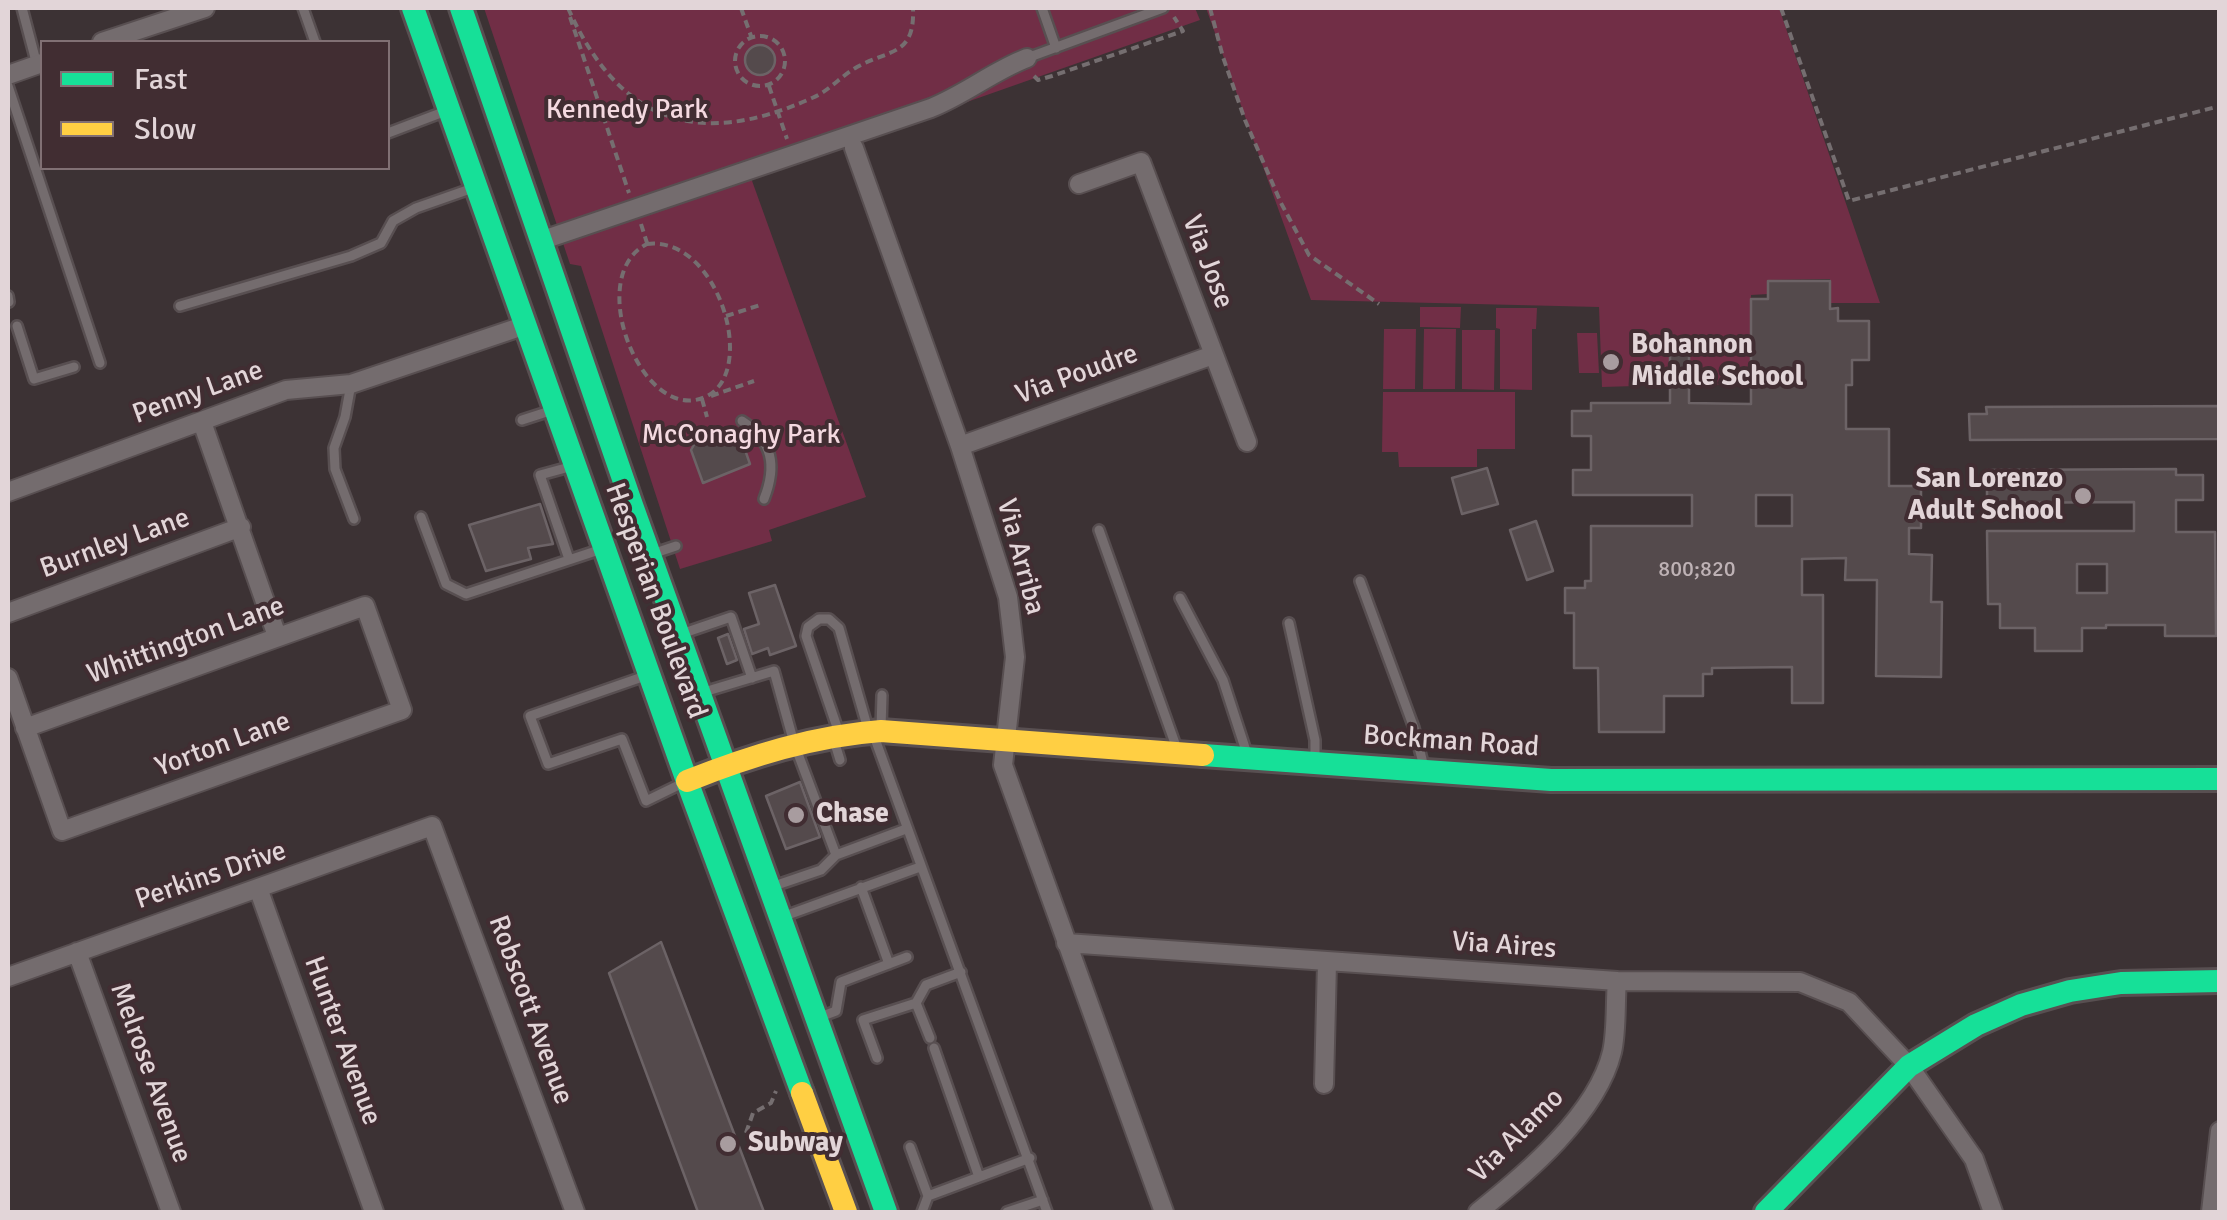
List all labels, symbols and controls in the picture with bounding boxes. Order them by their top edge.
legend [40,40,390,170]
text: Fast [134,61,187,98]
park label: Kennedy Park [546,94,708,128]
text: Slow [134,111,196,148]
street label: Via Jose [1174,211,1240,313]
place label: Bohannon Middle School [1631,329,1803,395]
street label: Via Poudre [1011,337,1143,413]
marker: Bohannon Middle School [1600,351,1622,373]
street label: Penny Lane [128,354,268,432]
park label: McConaghy Park [641,419,841,453]
place label: San Lorenzo Adult School [1908,463,2063,529]
street label: Hesperian Boulevard [597,479,713,723]
marker: San Lorenzo Adult School [2072,485,2094,507]
street label: Via Arriba [988,495,1052,619]
street label: Burnley Lane [36,501,194,587]
house number: 800;820 [1658,557,1736,583]
street label: Whittington Lane [83,590,289,692]
street label: Yorton Lane [151,705,295,785]
street label: Bockman Road [1362,719,1540,765]
place label: Chase [816,798,889,832]
marker: Chase [785,804,807,826]
street label: Perkins Drive [131,835,291,917]
street label: Robscott Avenue [480,911,580,1109]
street label: Via Aires [1451,926,1557,966]
street label: Hunter Avenue [296,952,388,1130]
street label: Melrose Avenue [102,978,198,1168]
street label: Via Alamo [1463,1082,1571,1190]
place label: Subway [748,1127,843,1161]
marker: Subway [717,1133,739,1155]

